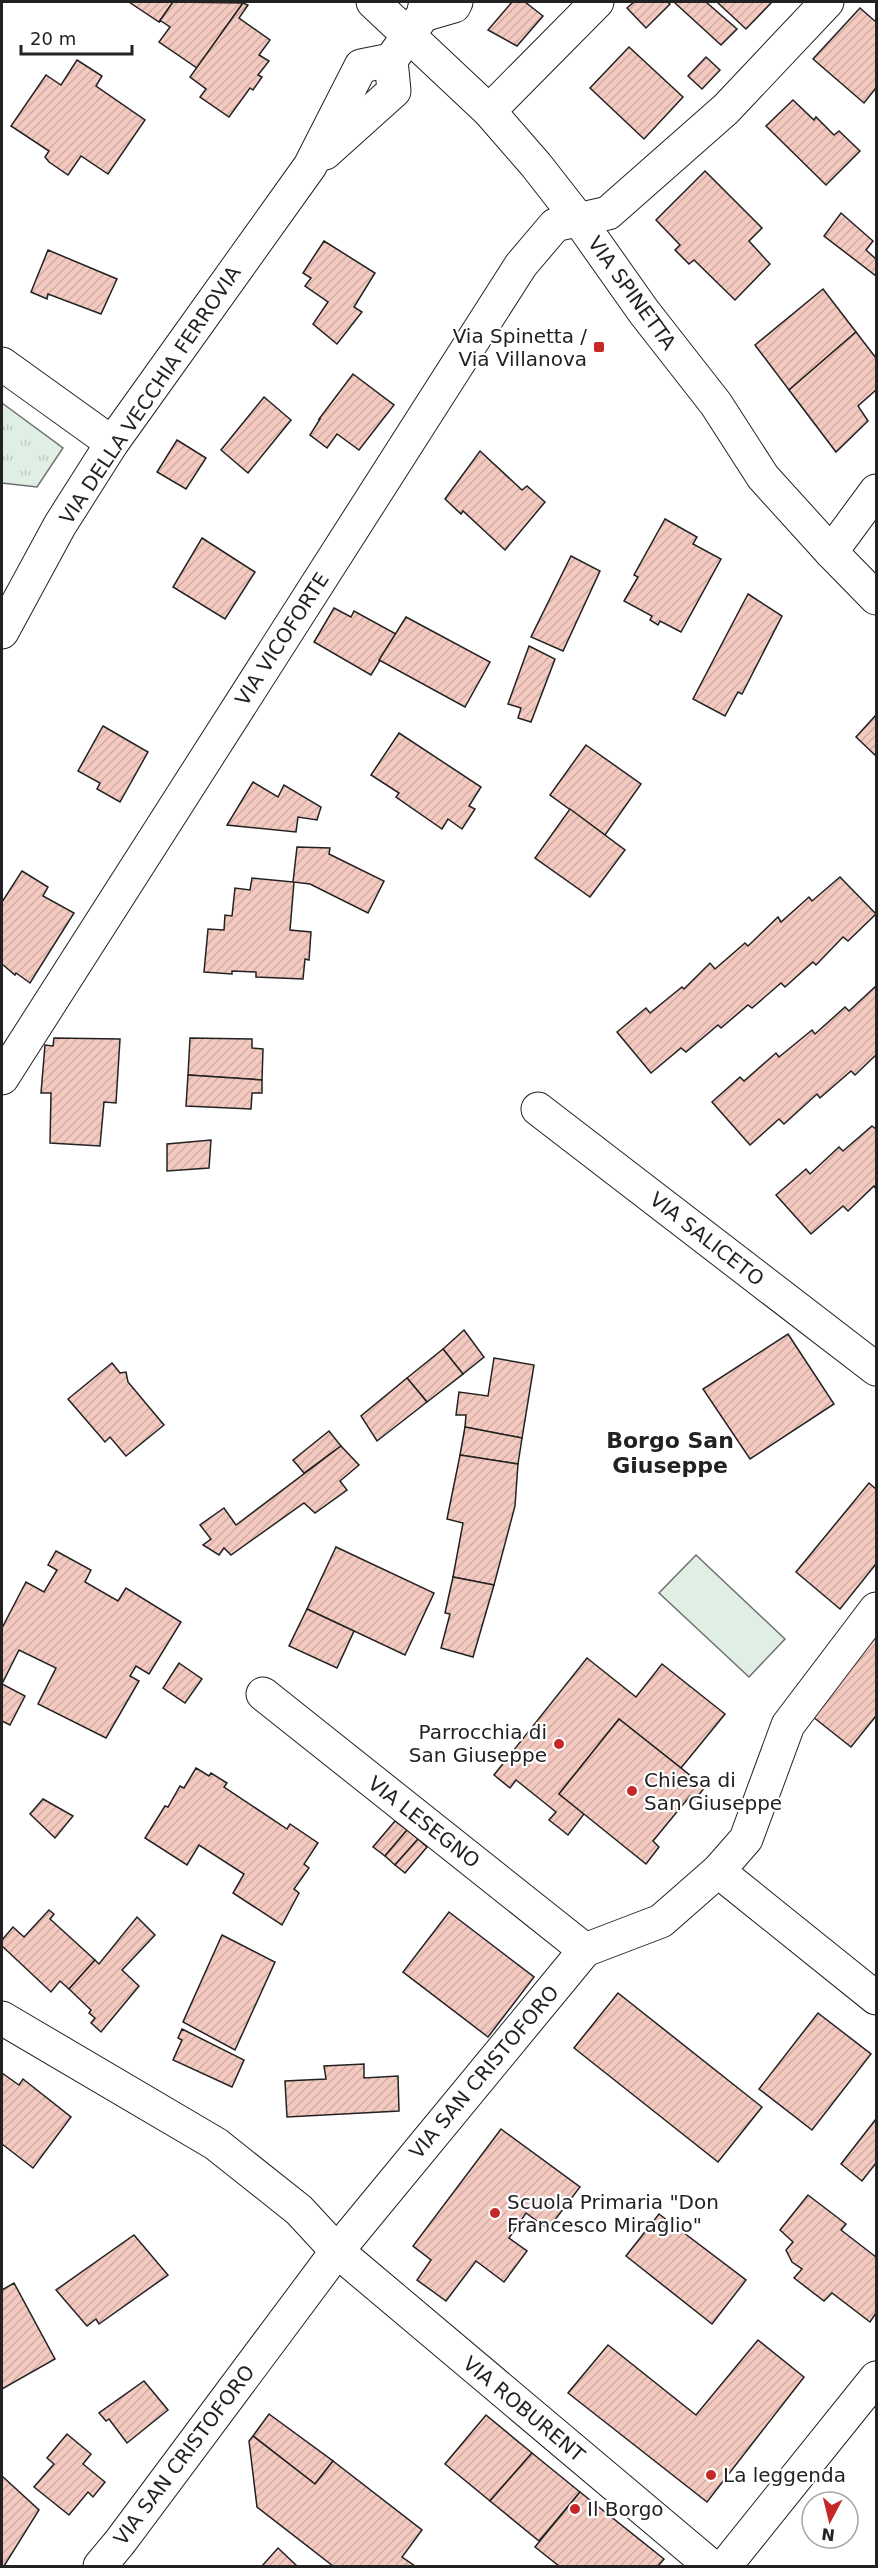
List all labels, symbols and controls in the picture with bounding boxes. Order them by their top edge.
scale bar [21,18,132,56]
text: 20 m [30,28,76,49]
street label: VIA SPINETTA [583,232,681,355]
street label: VIA DELLA VECCHIA FERROVIA [54,261,246,529]
place label: Via Spinetta / Via Villanova [453,324,587,371]
marker: Via Spinetta / Via Villanova [592,340,606,354]
street label: VIA VICOFORTE [230,568,334,710]
street label: VIA SALICETO [645,1187,769,1291]
district label: Borgo San Giuseppe [606,1428,734,1478]
place label: Parrocchia di San Giuseppe [409,1720,547,1767]
marker: Parrocchia di San Giuseppe [552,1737,566,1751]
place label: Chiesa di San Giuseppe [644,1768,782,1815]
street label: VIA LESEGNO [363,1771,485,1873]
marker: Chiesa di San Giuseppe [625,1784,639,1798]
street label: VIA SAN CRISTOFORO [404,1980,564,2164]
place label: Scuola Primaria "Don Francesco Miraglio" [507,2190,719,2237]
marker: Scuola Primaria "Don Francesco Miraglio" [488,2206,502,2220]
street label: VIA ROBURENT [458,2351,590,2467]
street label: VIA SAN CRISTOFORO [109,2360,259,2550]
place label: La leggenda [723,2463,846,2487]
marker: La leggenda [704,2468,718,2482]
north arrow [800,2490,860,2550]
place label: Il Borgo [587,2497,664,2521]
marker: Il Borgo [568,2502,582,2516]
text: N [820,2524,836,2545]

